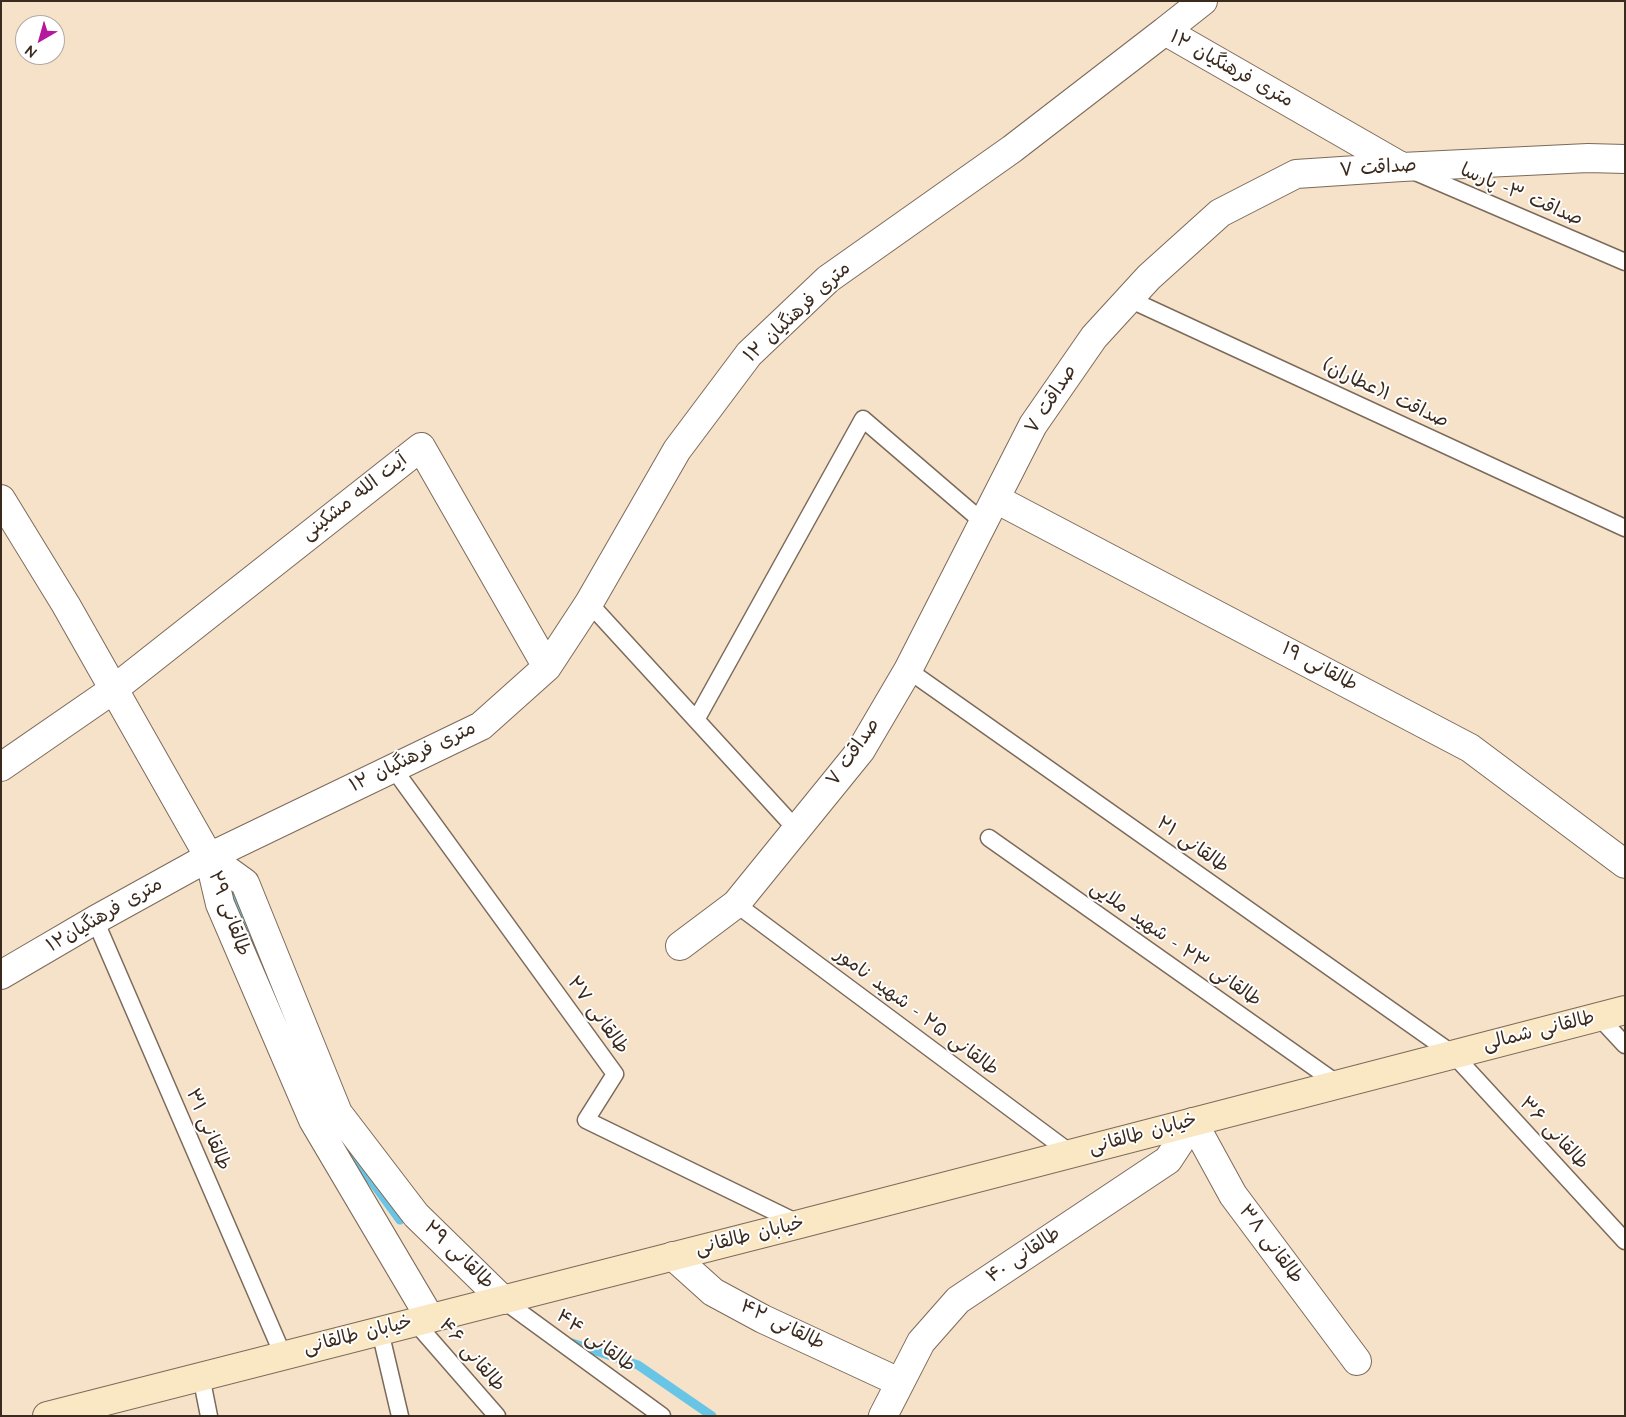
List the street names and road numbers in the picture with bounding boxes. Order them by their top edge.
street label: ۱۲ متری فرهنگیان [1165,27,1297,113]
street label: صداقت ۷ [1339,155,1417,183]
street label: صداقت ۳- پارسا [1456,160,1586,232]
street label: ۱۲ متری فرهنگیان [740,258,856,368]
street label: صداقت ۱(عطاران) [1318,356,1452,434]
street label: صداقت ۷ [1021,361,1083,439]
street label: آیت الله مشکینی [298,450,412,546]
street label: طالقانی ۱۹ [1277,638,1361,698]
street label: صداقت ۷ [822,715,886,791]
street label: ۱۲ متری فرهنگیان [346,718,480,798]
street label: طالقانی ۲۱ [1151,813,1233,879]
street label: طالقانی ۲۹ [202,868,254,960]
street label: ۱۲متری فرهنگیان [43,874,167,958]
street label: طالقانی ۲۳ - شهید ملایی [1085,877,1265,1013]
street label: طالقانی ۲۵ - شهید نامور [830,944,1002,1082]
street label: طالقانی ۲۷ [561,973,633,1059]
street label: طالقانی شمالی [1481,1007,1597,1057]
street label: طالقانی ۳۱ [180,1086,234,1174]
street label: طالقانی ۳۶ [1514,1093,1592,1175]
street label: خیابان طالقانی [1086,1110,1200,1160]
street label: طالقانی ۳۸ [1233,1201,1307,1289]
street label: خیابان طالقانی [693,1213,807,1261]
street label: طالقانی ۲۹ [418,1217,498,1295]
street label: طالقانی ۴۰ [983,1223,1065,1289]
street label: طالقانی ۴۲ [736,1296,828,1356]
street label: طالقانی ۴۴ [551,1306,639,1378]
street label: خیابان طالقانی [301,1312,415,1360]
street label: طالقانی ۴۶ [433,1315,509,1397]

